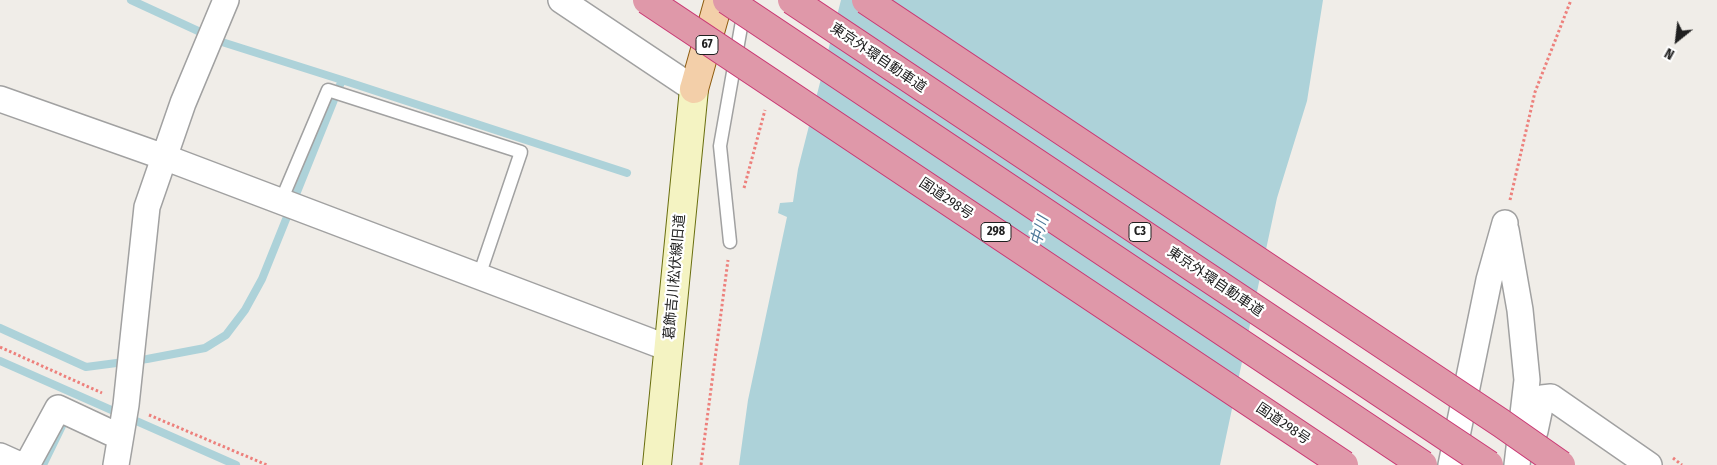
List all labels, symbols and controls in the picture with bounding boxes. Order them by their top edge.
north arrow [1652,15,1702,65]
street label: 東京外環自動車道 [827,20,929,96]
road number: 67 [696,36,718,54]
text: N [1662,44,1677,63]
street label: 国道298号 [916,175,976,223]
street label: 葛飾吉川松伏線旧道 [661,214,689,340]
water label: 中川 [1027,214,1053,248]
road number: 298 [981,222,1011,242]
road number: C3 [1129,222,1151,242]
street label: 東京外環自動車道 [1164,244,1266,320]
street label: 国道298号 [1253,400,1313,448]

